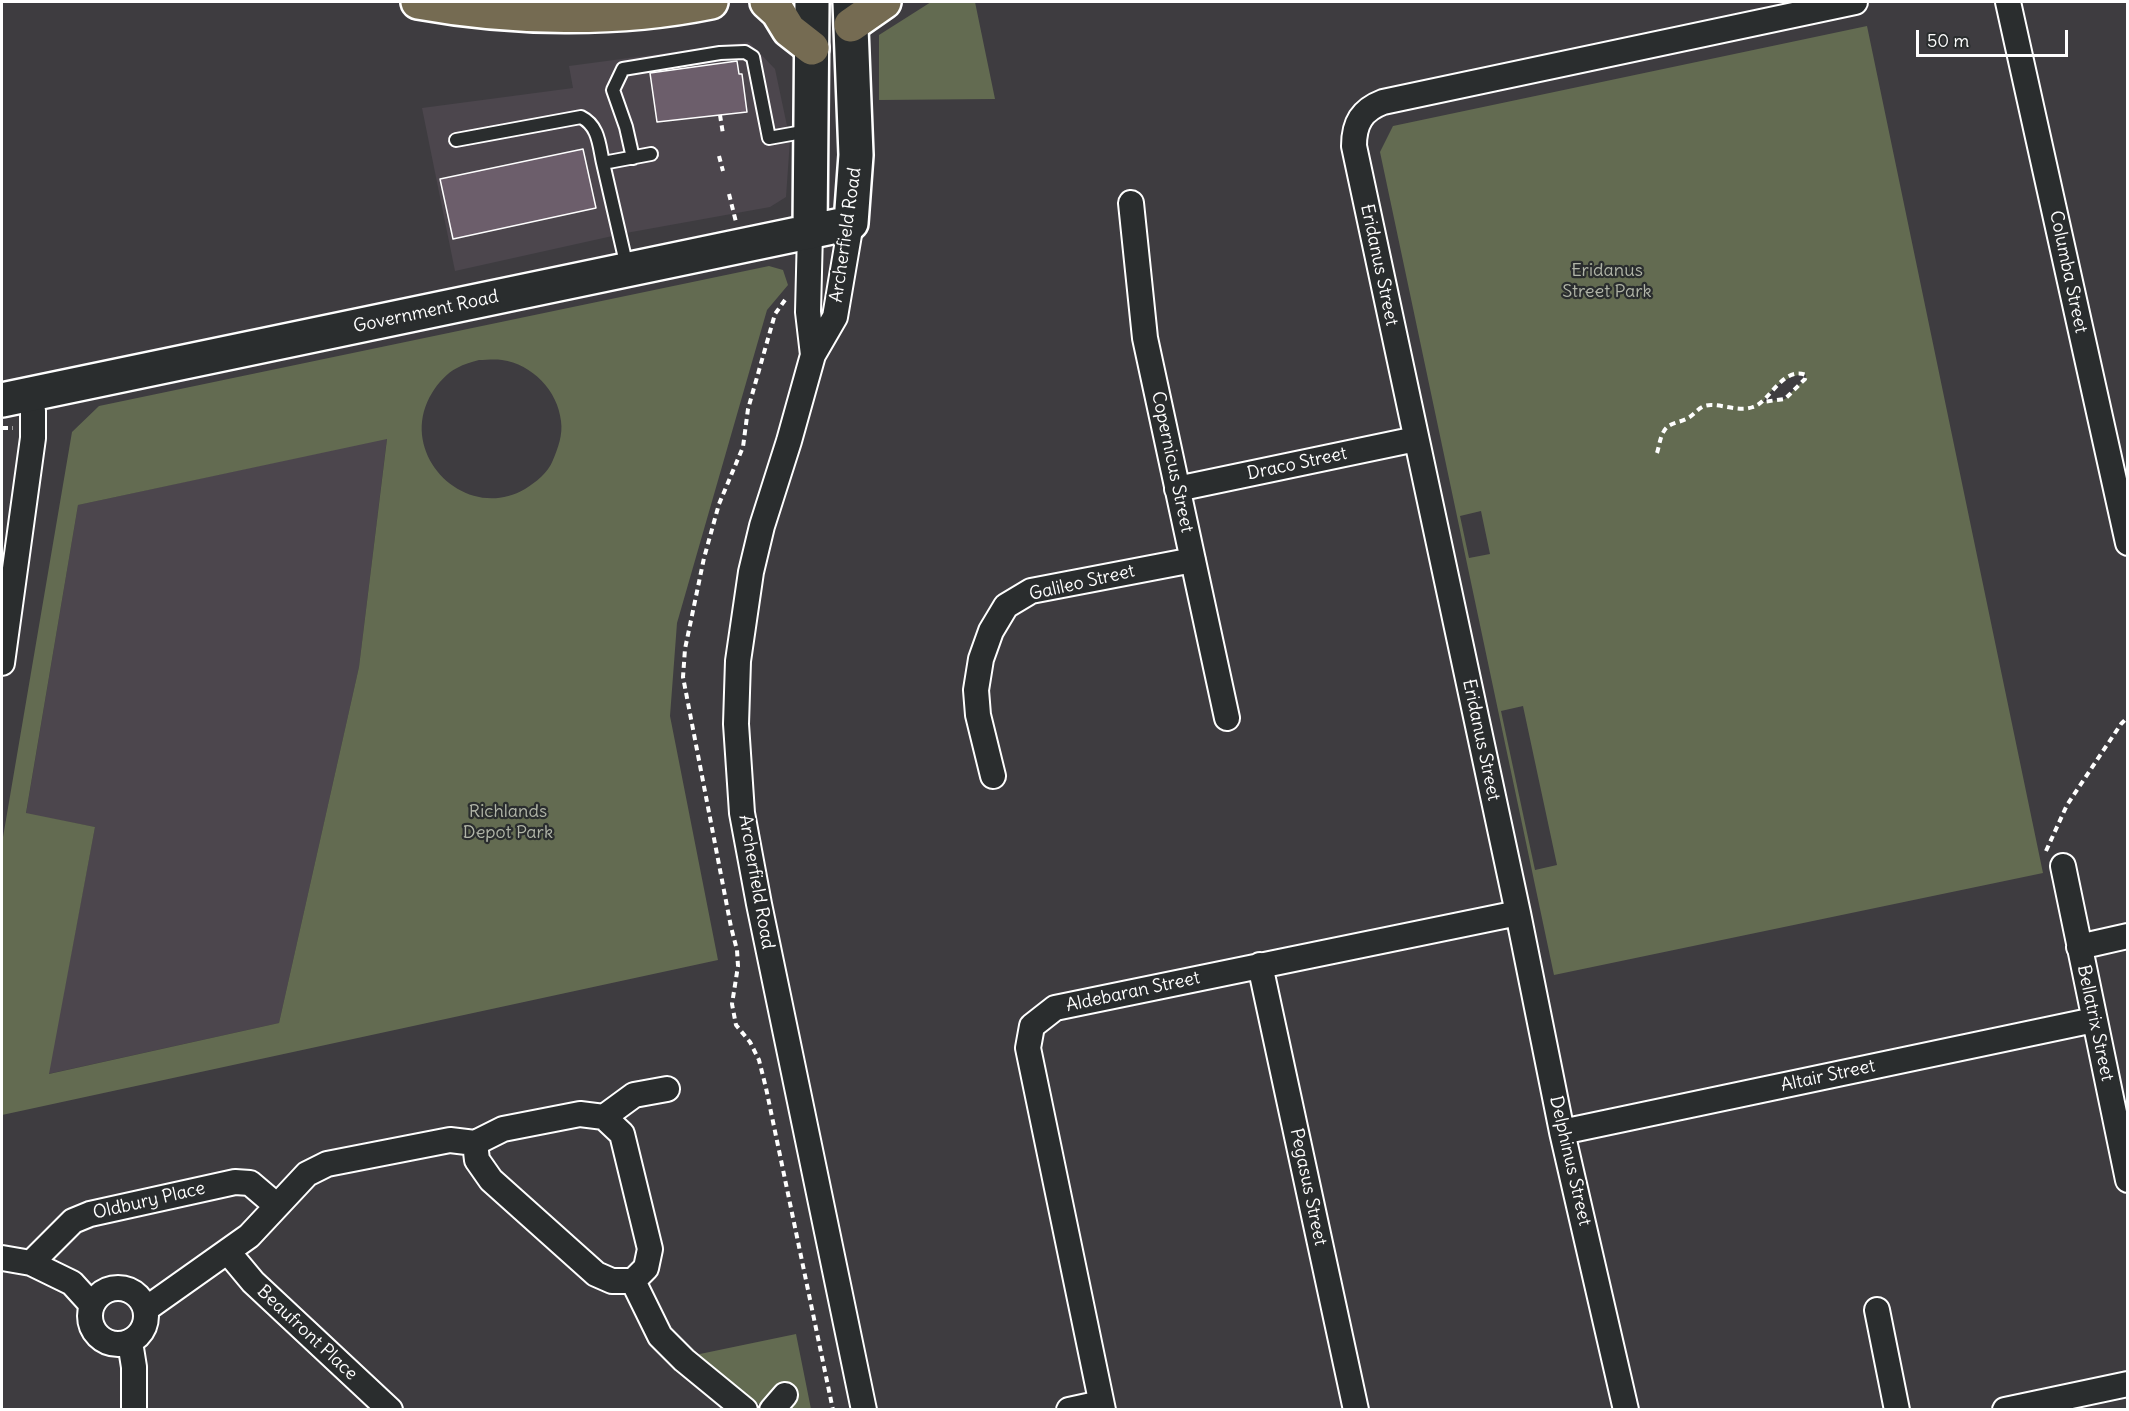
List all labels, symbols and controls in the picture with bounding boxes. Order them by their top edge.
scale bar [1919,18,2070,56]
text: 50 m [1927,29,1969,52]
street label: Archerfield Road [826,166,866,304]
street label: Eridanus Street [1356,202,1402,328]
street label: Columba Street [2044,209,2092,335]
park label: Eridanus Street Park [1562,260,1652,302]
street label: Government Road [352,286,500,338]
street label: Copernicus Street [1146,389,1198,535]
street label: Draco Street [1245,443,1349,485]
street label: Galileo Street [1027,560,1137,606]
street label: Eridanus Street [1458,677,1504,803]
park label: Richlands Depot Park [463,801,553,844]
street label: Archerfield Road [734,813,778,951]
street label: Bellatrix Street [2072,963,2118,1083]
street label: Aldebaran Street [1064,967,1202,1017]
street label: Altair Street [1779,1055,1877,1097]
street label: Delphinus Street [1545,1094,1595,1228]
street label: Pegasus Street [1285,1126,1331,1248]
street label: Oldbury Place [91,1178,207,1224]
street label: Beaufront Place [252,1281,362,1385]

